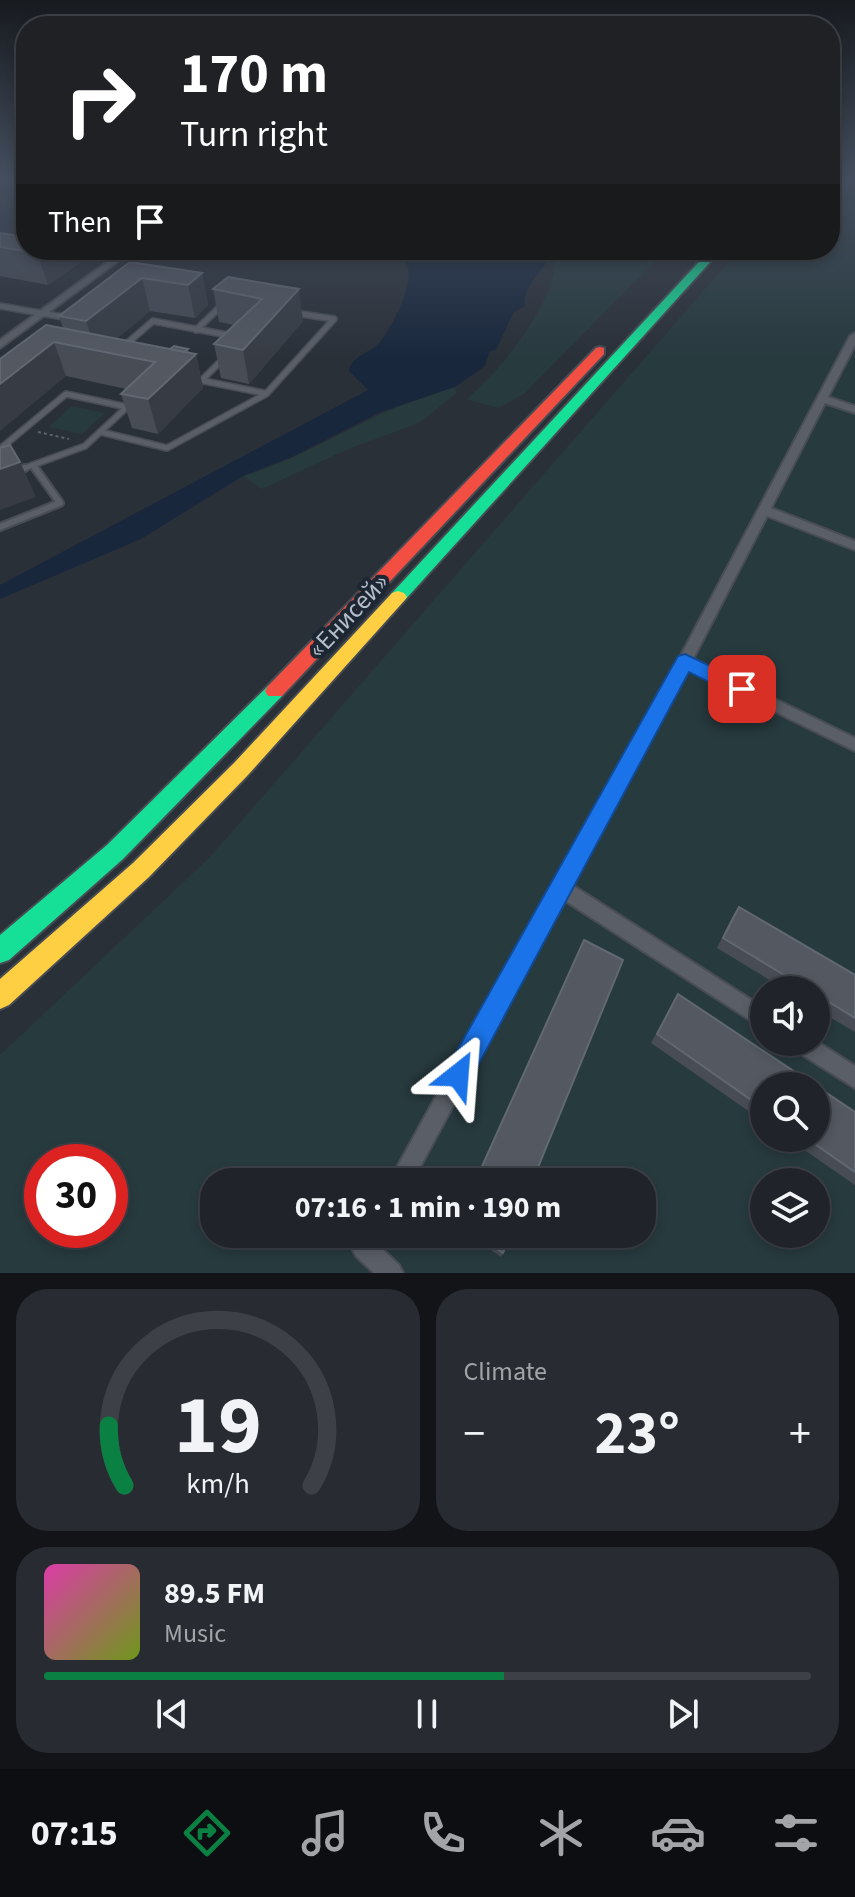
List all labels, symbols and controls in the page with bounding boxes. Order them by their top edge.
text: 170 m [180,35,328,114]
icon: right [48,48,152,152]
text: Turn right [180,109,328,160]
icon: arrive [128,200,172,244]
text: Then [48,201,112,244]
street label: «Енисей» [299,565,397,666]
pin [708,655,776,723]
icon: arrive [720,667,764,711]
map controls [750,976,830,1248]
button: sound [750,976,830,1056]
position arrow [416,1033,500,1117]
button: search [750,1072,830,1152]
speed limit sign: 30 [24,1144,128,1248]
button: layers [750,1168,830,1248]
text: 07:16 · 1 min · 190 m [295,1186,561,1229]
text: Climate [464,1353,547,1390]
text: 19 [174,1367,262,1485]
text: 23° [595,1392,680,1477]
text: − [464,1403,485,1466]
text: + [789,1403,811,1466]
text: km/h [186,1464,249,1504]
text: 89.5 FM [164,1572,265,1615]
text: Music [164,1615,226,1652]
icon: previous [150,1692,194,1736]
icon: pause [405,1692,449,1736]
icon: next [661,1692,705,1736]
icon: directions [179,1805,235,1861]
icon: music [297,1805,353,1861]
icon: phone [415,1805,471,1861]
icon: climate [533,1805,589,1861]
icon: car [650,1805,706,1861]
icon: filters [768,1805,824,1861]
text: 07:15 [31,1808,118,1859]

